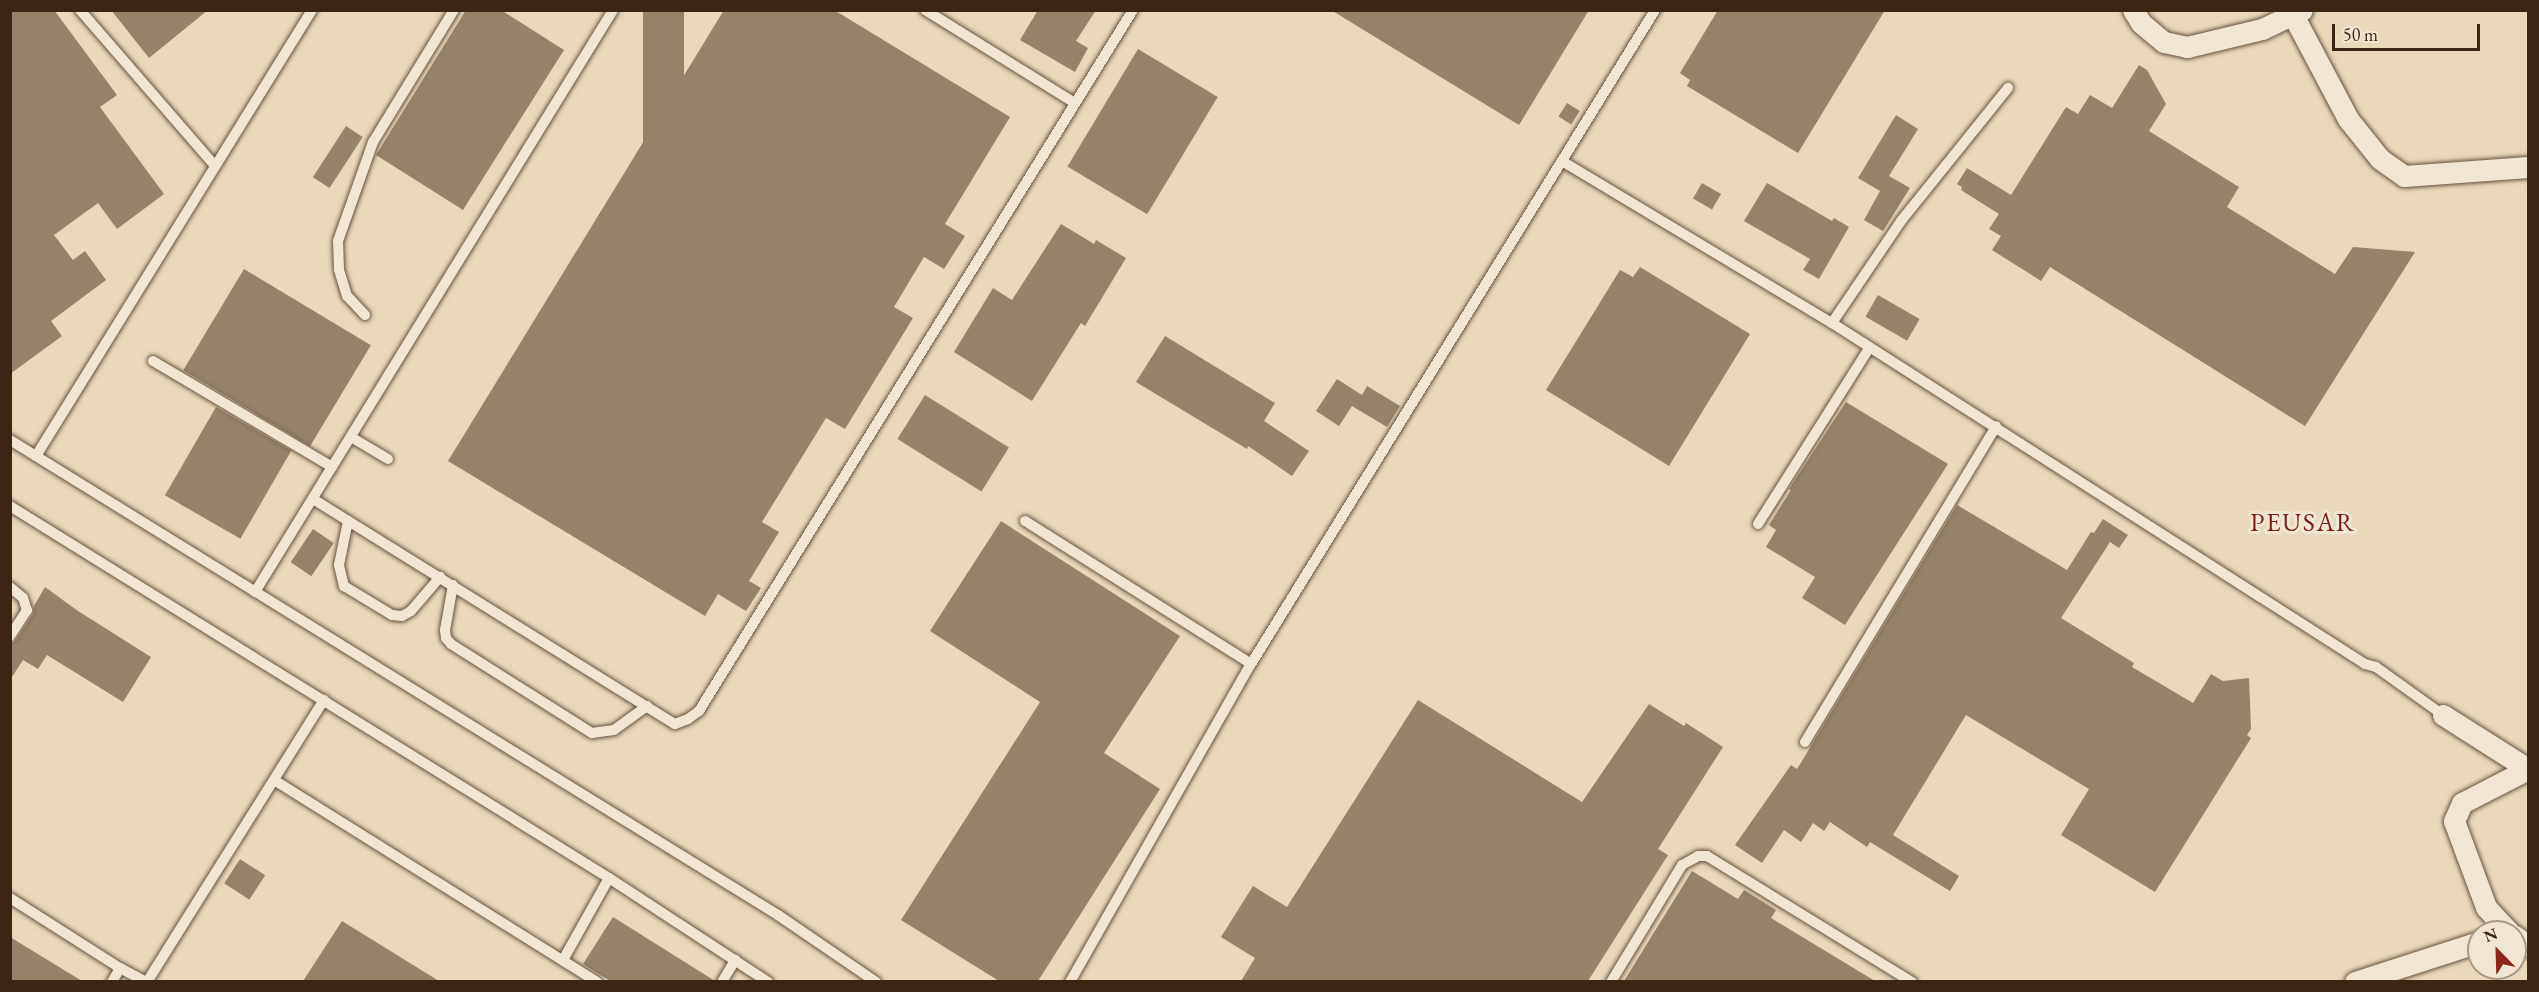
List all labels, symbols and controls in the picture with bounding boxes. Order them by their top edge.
scale bar [2335,12,2484,50]
text: 50 m [2343,23,2378,46]
district label: PEUSAR [2250,507,2356,539]
north arrow [2467,920,2527,980]
text: N [2480,923,2501,947]

